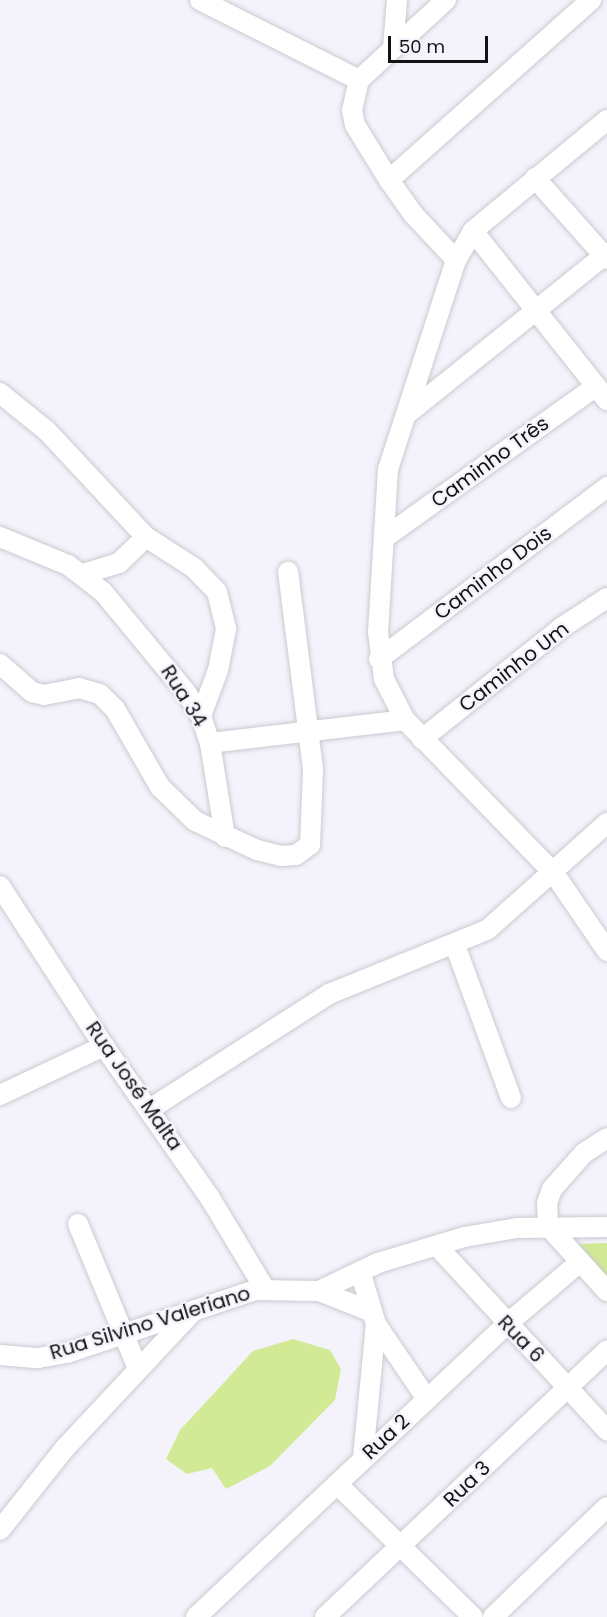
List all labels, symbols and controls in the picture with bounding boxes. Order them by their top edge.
scale bar [391,24,492,62]
text: 50 m [399,34,445,59]
street label: Caminho Três [427,411,553,513]
street label: Caminho Dois [430,521,556,625]
street label: Caminho Um [454,617,574,717]
street label: Rua 34 [156,661,212,731]
street label: Rua José Malta [81,1017,187,1155]
street label: Rua Silvino Valeriano [47,1281,253,1365]
street label: Rua 6 [493,1310,549,1368]
street label: Rua 2 [358,1409,414,1465]
street label: Rua 3 [439,1456,495,1512]

